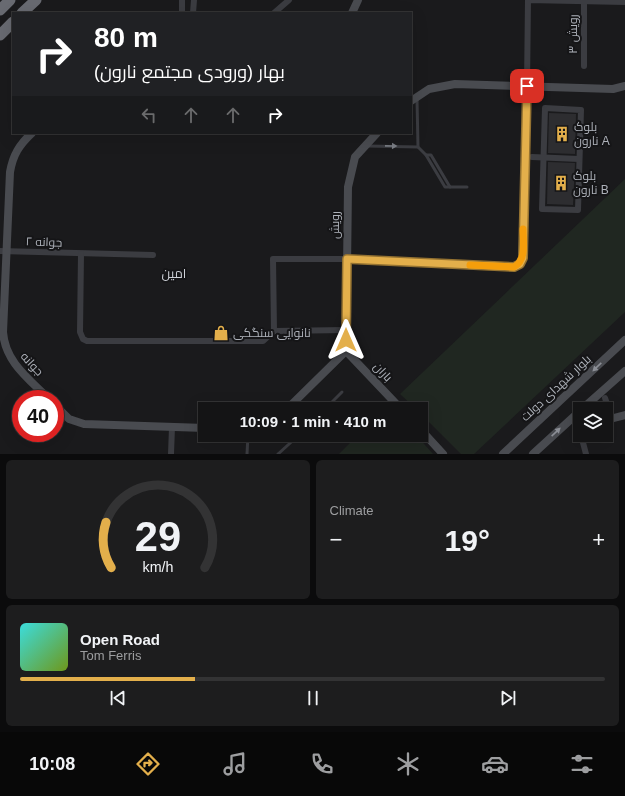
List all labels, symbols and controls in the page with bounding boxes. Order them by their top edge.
street label: رویش ۳ [566,14,580,54]
text: 80 m [94,22,158,53]
icon: right [28,28,80,80]
text: بهار (ورودی مجتمع نارون) [94,62,285,82]
pin [510,69,544,103]
icon: arrive [516,75,538,97]
icon: left [138,104,160,126]
icon: ahead [180,104,202,126]
icon: ahead [222,104,244,126]
icon: right [264,104,286,126]
place label: بلوک نارون A [574,120,610,148]
building icon: بلوک نارون A [553,125,571,143]
one-way arrow [385,143,398,149]
place label: بلوک نارون B [573,169,609,197]
building icon: بلوک نارون B [552,174,570,192]
street label: رویش [328,211,342,239]
street label: جوانه ۲ [25,234,63,250]
district label: امین [162,266,186,281]
position arrow [325,319,367,361]
shop icon: نانوایی سنگکی [212,324,230,342]
place label: نانوایی سنگکی [233,326,311,340]
street label: جوانه [18,349,46,379]
street label: بلوار شهدای دولت [518,352,594,424]
street label: باران [371,360,395,384]
one-way arrow [592,362,602,372]
speed limit sign: 40 [12,390,64,442]
map controls [573,402,613,442]
button: layers [573,402,613,442]
text: 10:09 · 1 min · 410 m [240,413,386,430]
one-way arrow [552,428,561,437]
text: Climate [330,503,374,518]
text: 29 [135,512,181,559]
text: 19° [445,524,490,557]
text: − [330,527,342,552]
text: + [592,527,605,552]
text: km/h [142,558,173,574]
text: Open Road [80,631,160,648]
text: Tom Ferris [80,648,141,663]
icon: previous [107,687,129,709]
icon: pause [302,687,324,709]
icon: next [497,687,519,709]
icon: directions [134,750,162,778]
icon: music [221,750,249,778]
icon: phone [308,750,336,778]
icon: climate [394,750,422,778]
icon: car [481,750,509,778]
icon: filters [568,750,596,778]
text: 10:08 [29,754,75,774]

